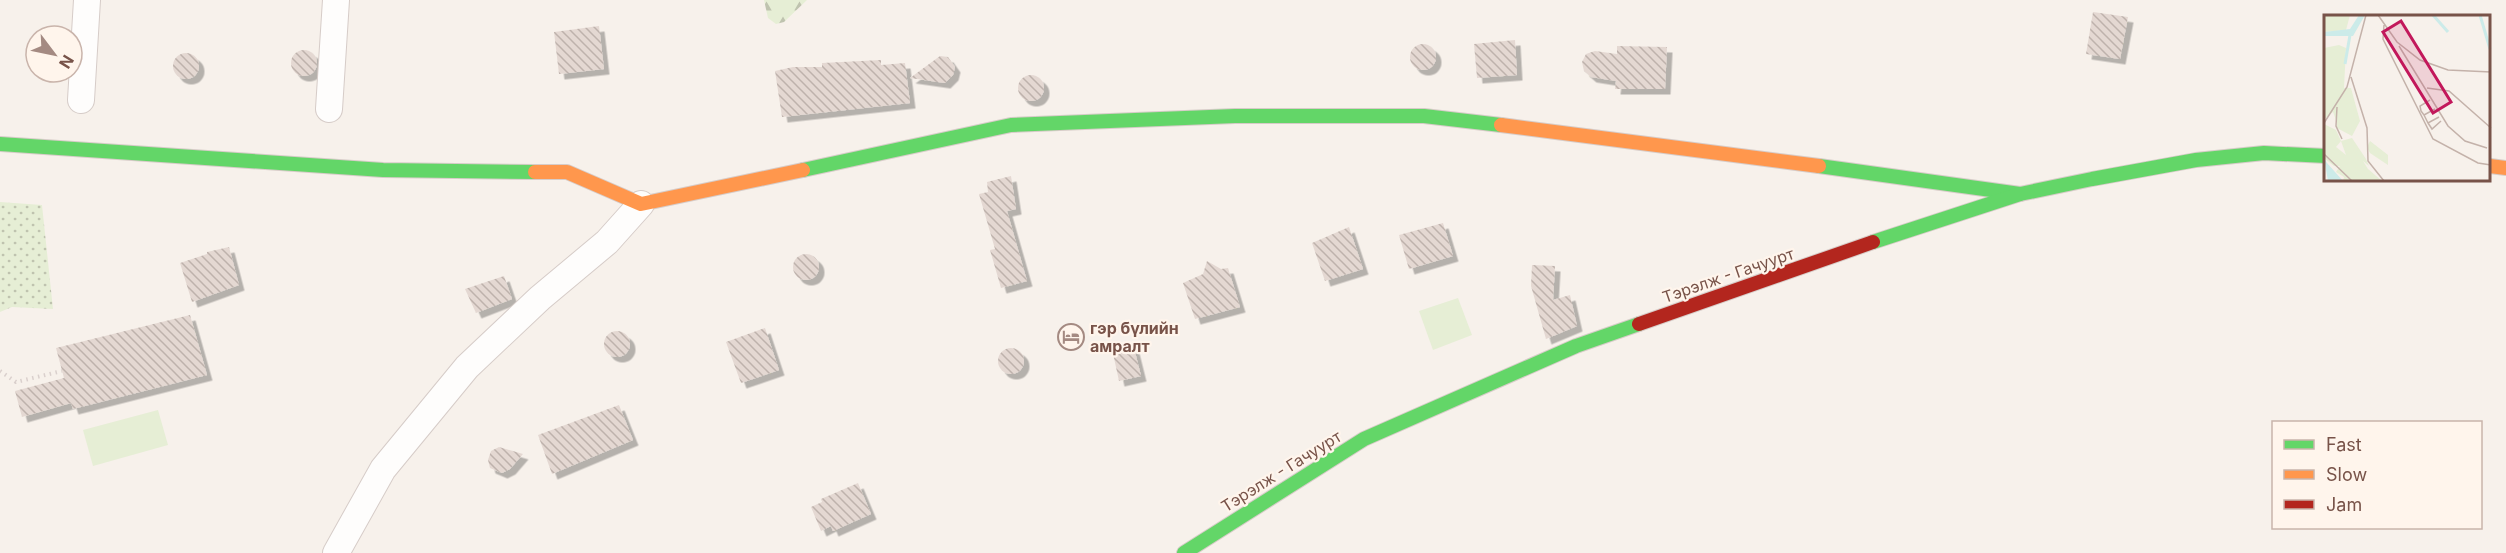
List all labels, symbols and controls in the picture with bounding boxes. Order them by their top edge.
inset map [2324,15,2491,182]
north arrow [24,24,84,84]
text: N [55,51,78,72]
street label: Тэрэлж - Гачуурт [1659,243,1797,307]
place label: гэр бүлийн амралт [1090,318,1179,356]
hotel icon: гэр бүлийн амралт [1056,322,1086,352]
legend [2272,421,2482,529]
street label: Тэрэлж - Гачуурт [1217,426,1345,516]
text: Fast [2326,434,2362,455]
text: Slow [2326,464,2367,485]
text: Jam [2326,494,2362,515]

